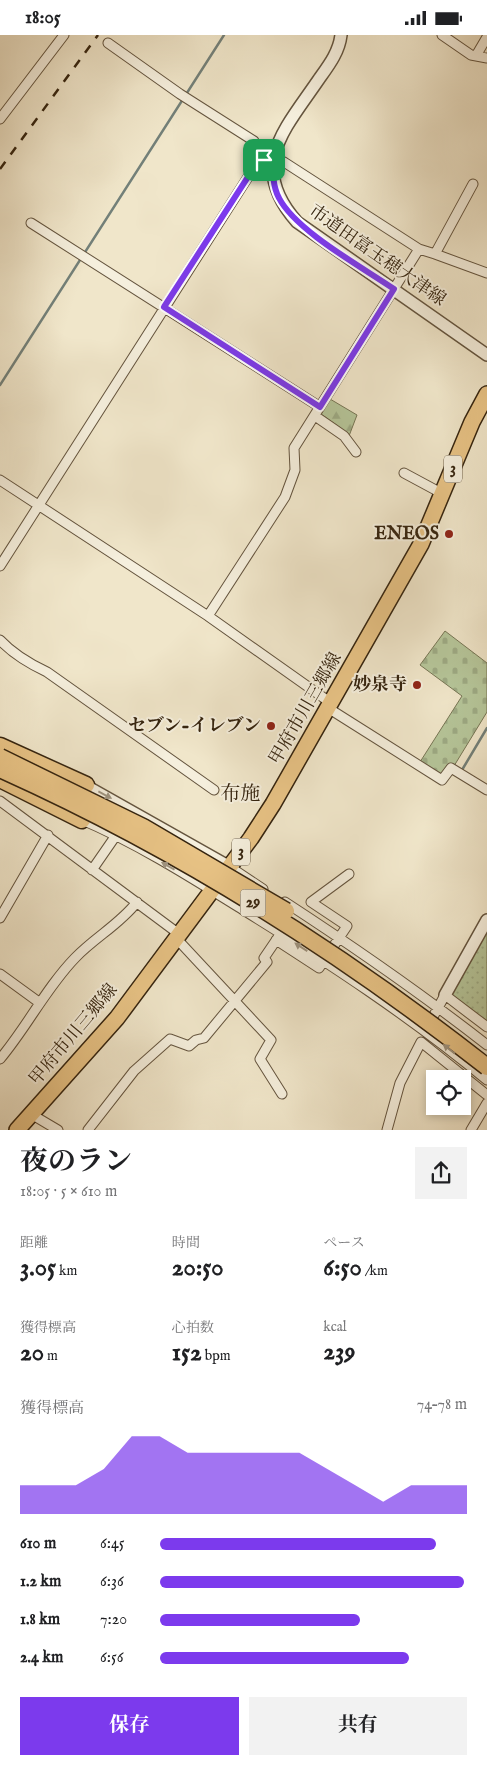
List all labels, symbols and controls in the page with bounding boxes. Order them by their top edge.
text: 18:05 [25,6,61,30]
pin [243,139,285,181]
icon: arrive [250,146,278,174]
street label: 市道田富玉穂大津線 [304,200,450,312]
road number: 3 [444,455,462,483]
place label: ENEOS [374,523,439,546]
marker: ENEOS [443,528,455,540]
street label: 甲府市川三郷線 [265,649,347,769]
place label: 妙泉寺 [353,674,407,697]
marker: 妙泉寺 [411,679,423,691]
place label: セブン-イレブン [128,715,261,738]
marker: セブン-イレブン [265,720,277,732]
district label: 布施 [220,782,260,807]
one-way arrow [98,791,111,800]
road number: 3 [232,839,250,865]
one-way arrow [161,862,176,870]
road number: 29 [240,889,266,916]
one-way arrow [295,942,308,952]
street label: 甲府市川三郷線 [25,979,123,1091]
one-way arrow [443,1044,456,1055]
map controls [426,1070,471,1115]
button: locate [426,1070,471,1115]
text: 夜のラン [20,1145,132,1180]
button: share [415,1147,467,1199]
text: 18:05 · 5 × 610 m [20,1182,117,1202]
text: 距離 [20,1234,48,1252]
text: 時間 [172,1234,200,1252]
text: ペース [323,1234,365,1252]
text: 3.05 [20,1252,56,1284]
text: 20:50 [172,1252,224,1284]
text: 6:50 [323,1252,362,1284]
text: km [56,1262,77,1280]
text: /km [362,1262,388,1280]
text: kcal [323,1318,347,1336]
text: 獲得標高 [20,1319,76,1337]
text: 心拍数 [172,1319,214,1337]
text: 239 [323,1336,355,1368]
text: 20 [20,1337,44,1369]
text: 152 [172,1337,202,1369]
text: m [44,1347,58,1365]
text: bpm [202,1347,231,1365]
text: 74–78 m [417,1395,467,1415]
text: 獲得標高 [20,1399,84,1419]
text: 610 m [20,1534,56,1554]
text: 6:45 [100,1534,125,1554]
text: 1.2 km [20,1572,61,1592]
text: 6:36 [100,1572,124,1592]
text: 1.8 km [20,1610,60,1630]
text: 7:20 [100,1610,127,1630]
text: 2.4 km [20,1648,63,1668]
text: 6:56 [100,1648,123,1668]
button: 保存 [20,1697,239,1755]
button: 共有 [249,1697,467,1755]

